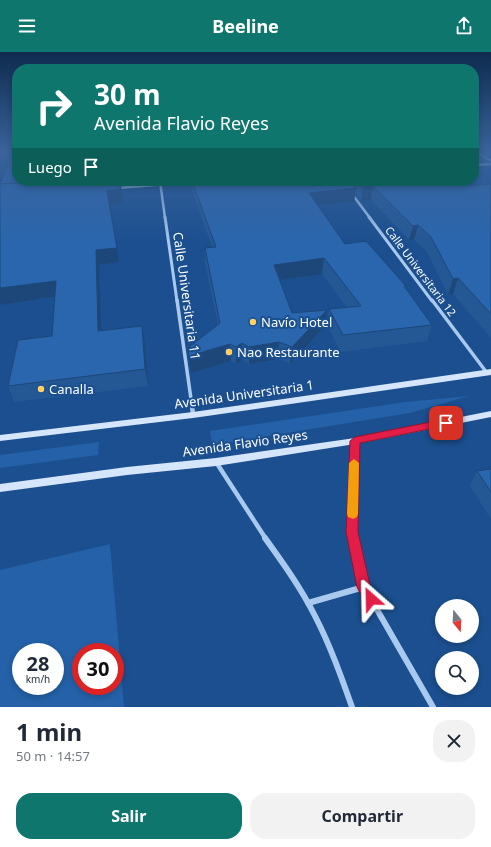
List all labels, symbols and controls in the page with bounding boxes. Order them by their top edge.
text: Beeline [212,14,279,38]
icon: menu [16,15,38,37]
icon: share [453,15,475,37]
text: 30 m [94,75,161,113]
icon: right [28,80,80,132]
text: Avenida Flavio Reyes [94,111,269,135]
icon: arrive [80,156,102,178]
text: Luego [28,157,72,177]
street label: Calle Universitaria 12 [382,223,460,319]
street label: Calle Universitaria 11 [169,231,205,361]
place label: Navío Hotel [261,313,332,331]
marker: Navío Hotel [248,317,258,327]
place label: Nao Restaurante [237,343,340,361]
marker: Nao Restaurante [224,347,234,357]
street label: Avenida Universitaria 1 [173,375,315,413]
place label: Canalla [49,380,94,398]
marker: Canalla [36,384,46,394]
pin [429,406,463,440]
icon: arrive [435,412,457,434]
street label: Avenida Flavio Reyes [181,425,309,461]
position arrow [350,578,392,620]
north arrow [435,599,479,643]
map controls [435,599,479,695]
speed limit sign: 30 [72,643,124,695]
text: 28 [27,650,49,677]
button: search [435,651,479,695]
text: km/h [26,672,50,686]
text: 1 min [16,715,82,748]
button: close [433,720,475,762]
text: 50 m · 14:57 [16,747,90,765]
button: Salir [16,793,242,839]
button: Compartir [250,793,475,839]

